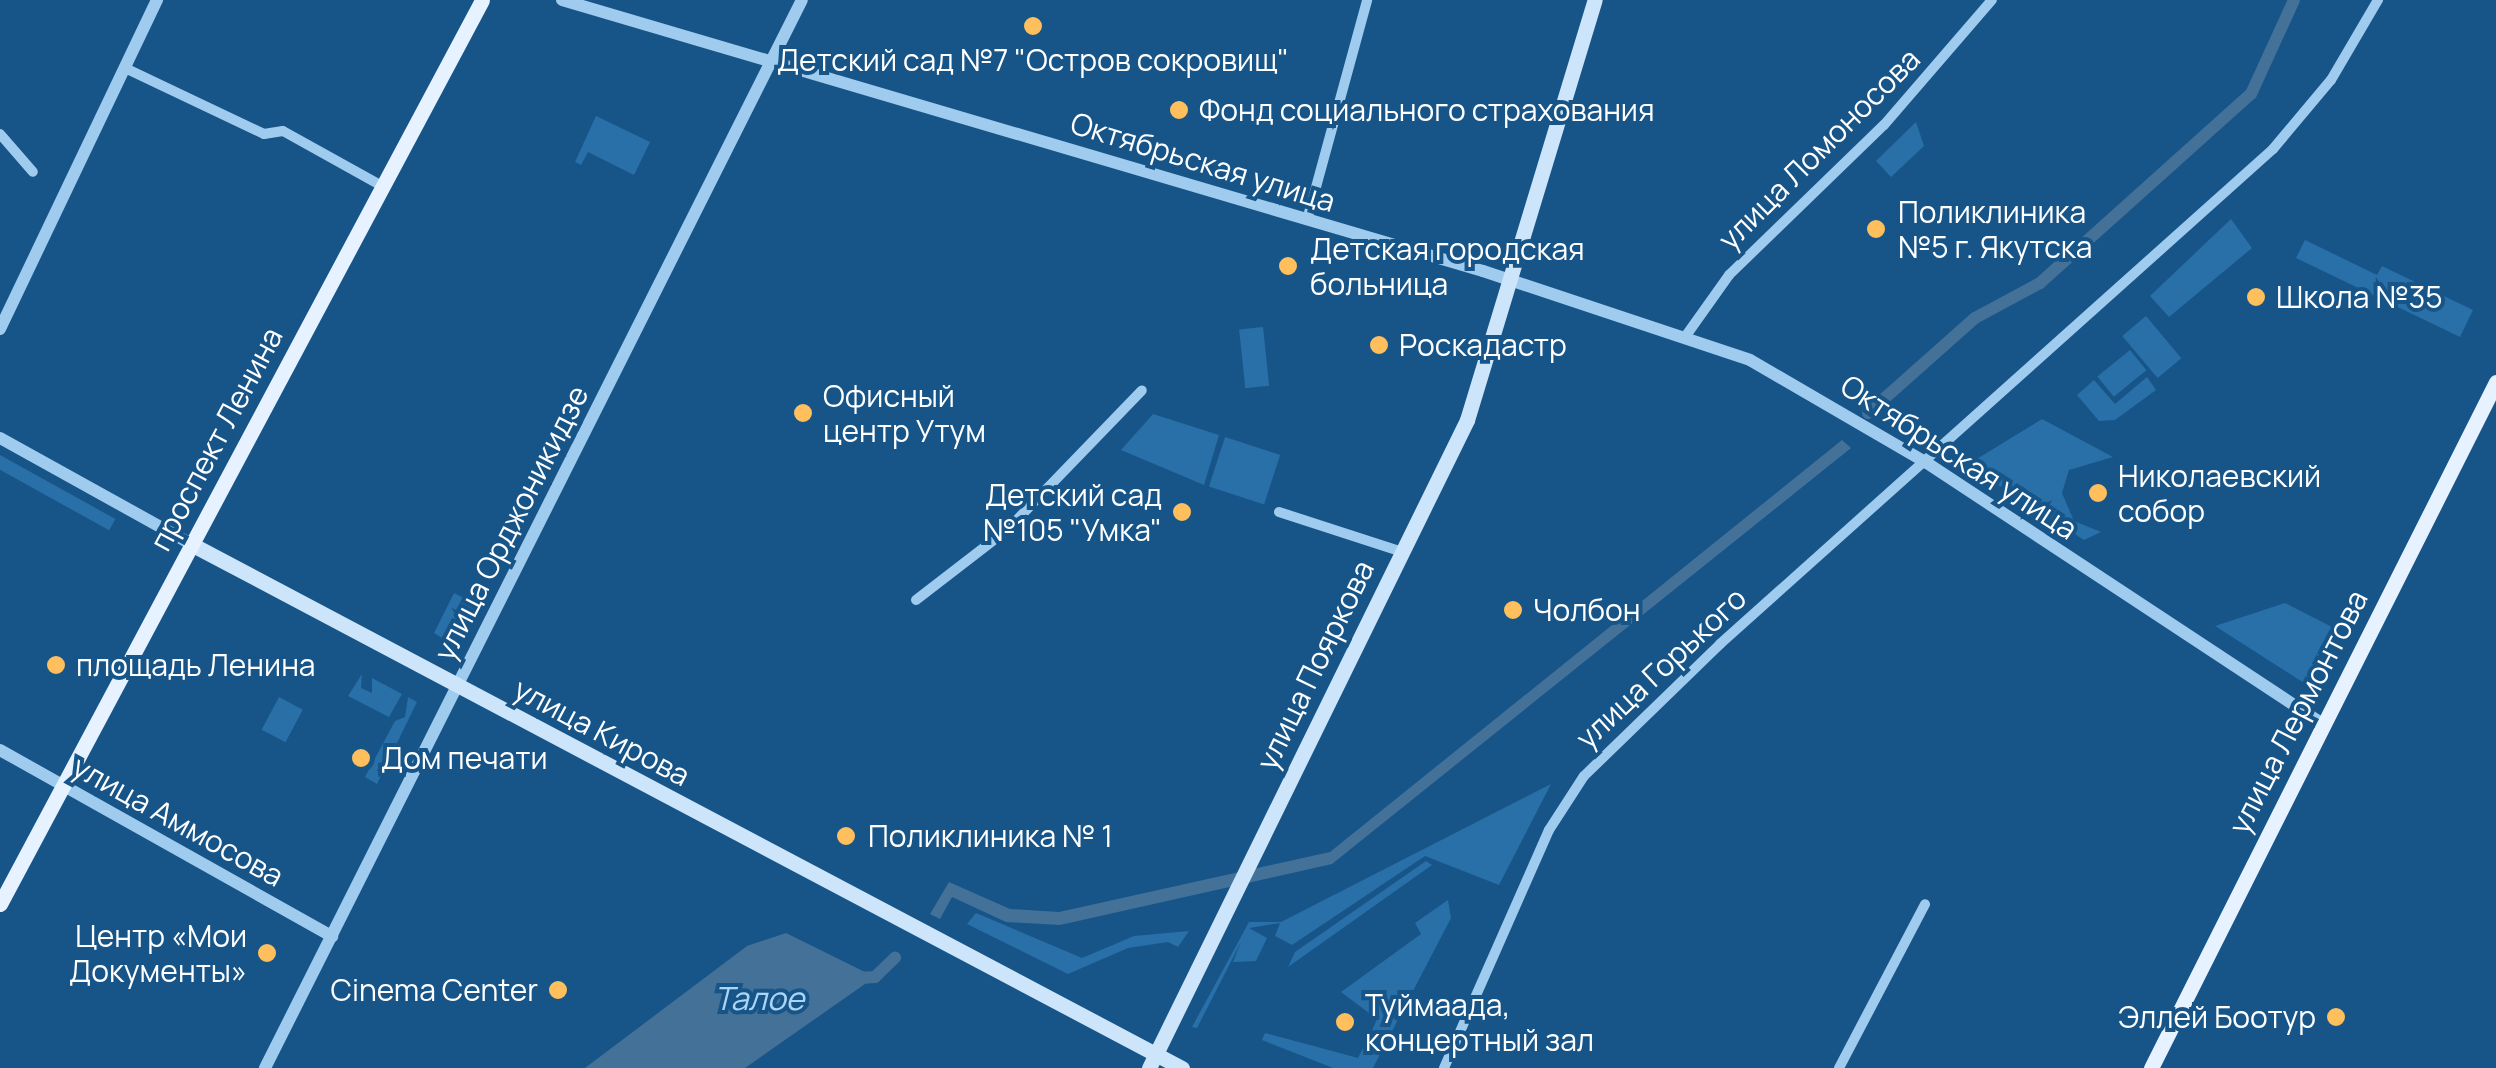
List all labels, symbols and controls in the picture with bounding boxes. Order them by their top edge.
marker: Детский сад №7 "Остров сокровищ" [1022,15,1044,37]
street label: улица Ломоносова [1711,41,1927,257]
place label: Детский сад №7 "Остров сокровищ" [777,42,1289,78]
place label: Фонд социального страхования [1199,92,1655,128]
marker: Фонд социального страхования [1168,99,1190,121]
street label: Октябрьская улица [1066,105,1340,219]
place label: Поликлиника №5 г. Якутска [1898,194,2092,264]
marker: Поликлиника №5 г. Якутска [1863,216,1889,242]
place label: Детская городская больница [1310,231,1585,302]
marker: Детская городская больница [1275,253,1301,279]
place label: Школа №35 [2276,279,2443,315]
marker: Школа №35 [2245,286,2267,308]
street label: проспект Ленина [142,321,290,557]
place label: Роскадастр [1399,327,1567,363]
marker: Роскадастр [1368,334,1390,356]
street label: Октябрьская улица [1834,367,2084,547]
place label: Офисный центр Утум [823,378,986,448]
street label: улица Орджоникидзе [426,380,596,666]
marker: Офисный центр Утум [792,402,814,424]
place label: Николаевский собор [2118,458,2321,528]
place label: Детский сад №105 "Умка" [983,477,1162,548]
marker: Николаевский собор [2087,482,2109,504]
marker: Детский сад №105 "Умка" [1171,501,1193,523]
street label: улица Пояркова [1249,554,1381,776]
street label: улица Горького [1568,580,1754,756]
street label: улица Лермонтова [2221,584,2375,840]
place label: Чолбон [1533,592,1640,628]
marker: Чолбон [1502,599,1524,621]
place label: площадь Ленина [76,647,316,683]
marker: площадь Ленина [45,654,67,676]
street label: улица Кирова [508,671,696,793]
place label: Дом печати [381,740,547,776]
marker: Дом печати [350,747,372,769]
street label: улица Аммосова [66,748,290,894]
place label: Поликлиника № 1 [868,818,1113,854]
marker: Поликлиника № 1 [833,823,859,849]
place label: Центр «Мои Документы» [69,918,247,988]
marker: Центр «Мои Документы» [256,942,278,964]
place label: Cinema Center [330,972,538,1008]
marker: Cinema Center [547,979,569,1001]
water label: Талое [714,979,804,1017]
place label: Туймаада, концертный зал [1365,987,1594,1058]
place label: Эллей Боотур [2118,999,2316,1035]
marker: Эллей Боотур [2325,1006,2347,1028]
marker: Туймаада, концертный зал [1334,1011,1356,1033]

